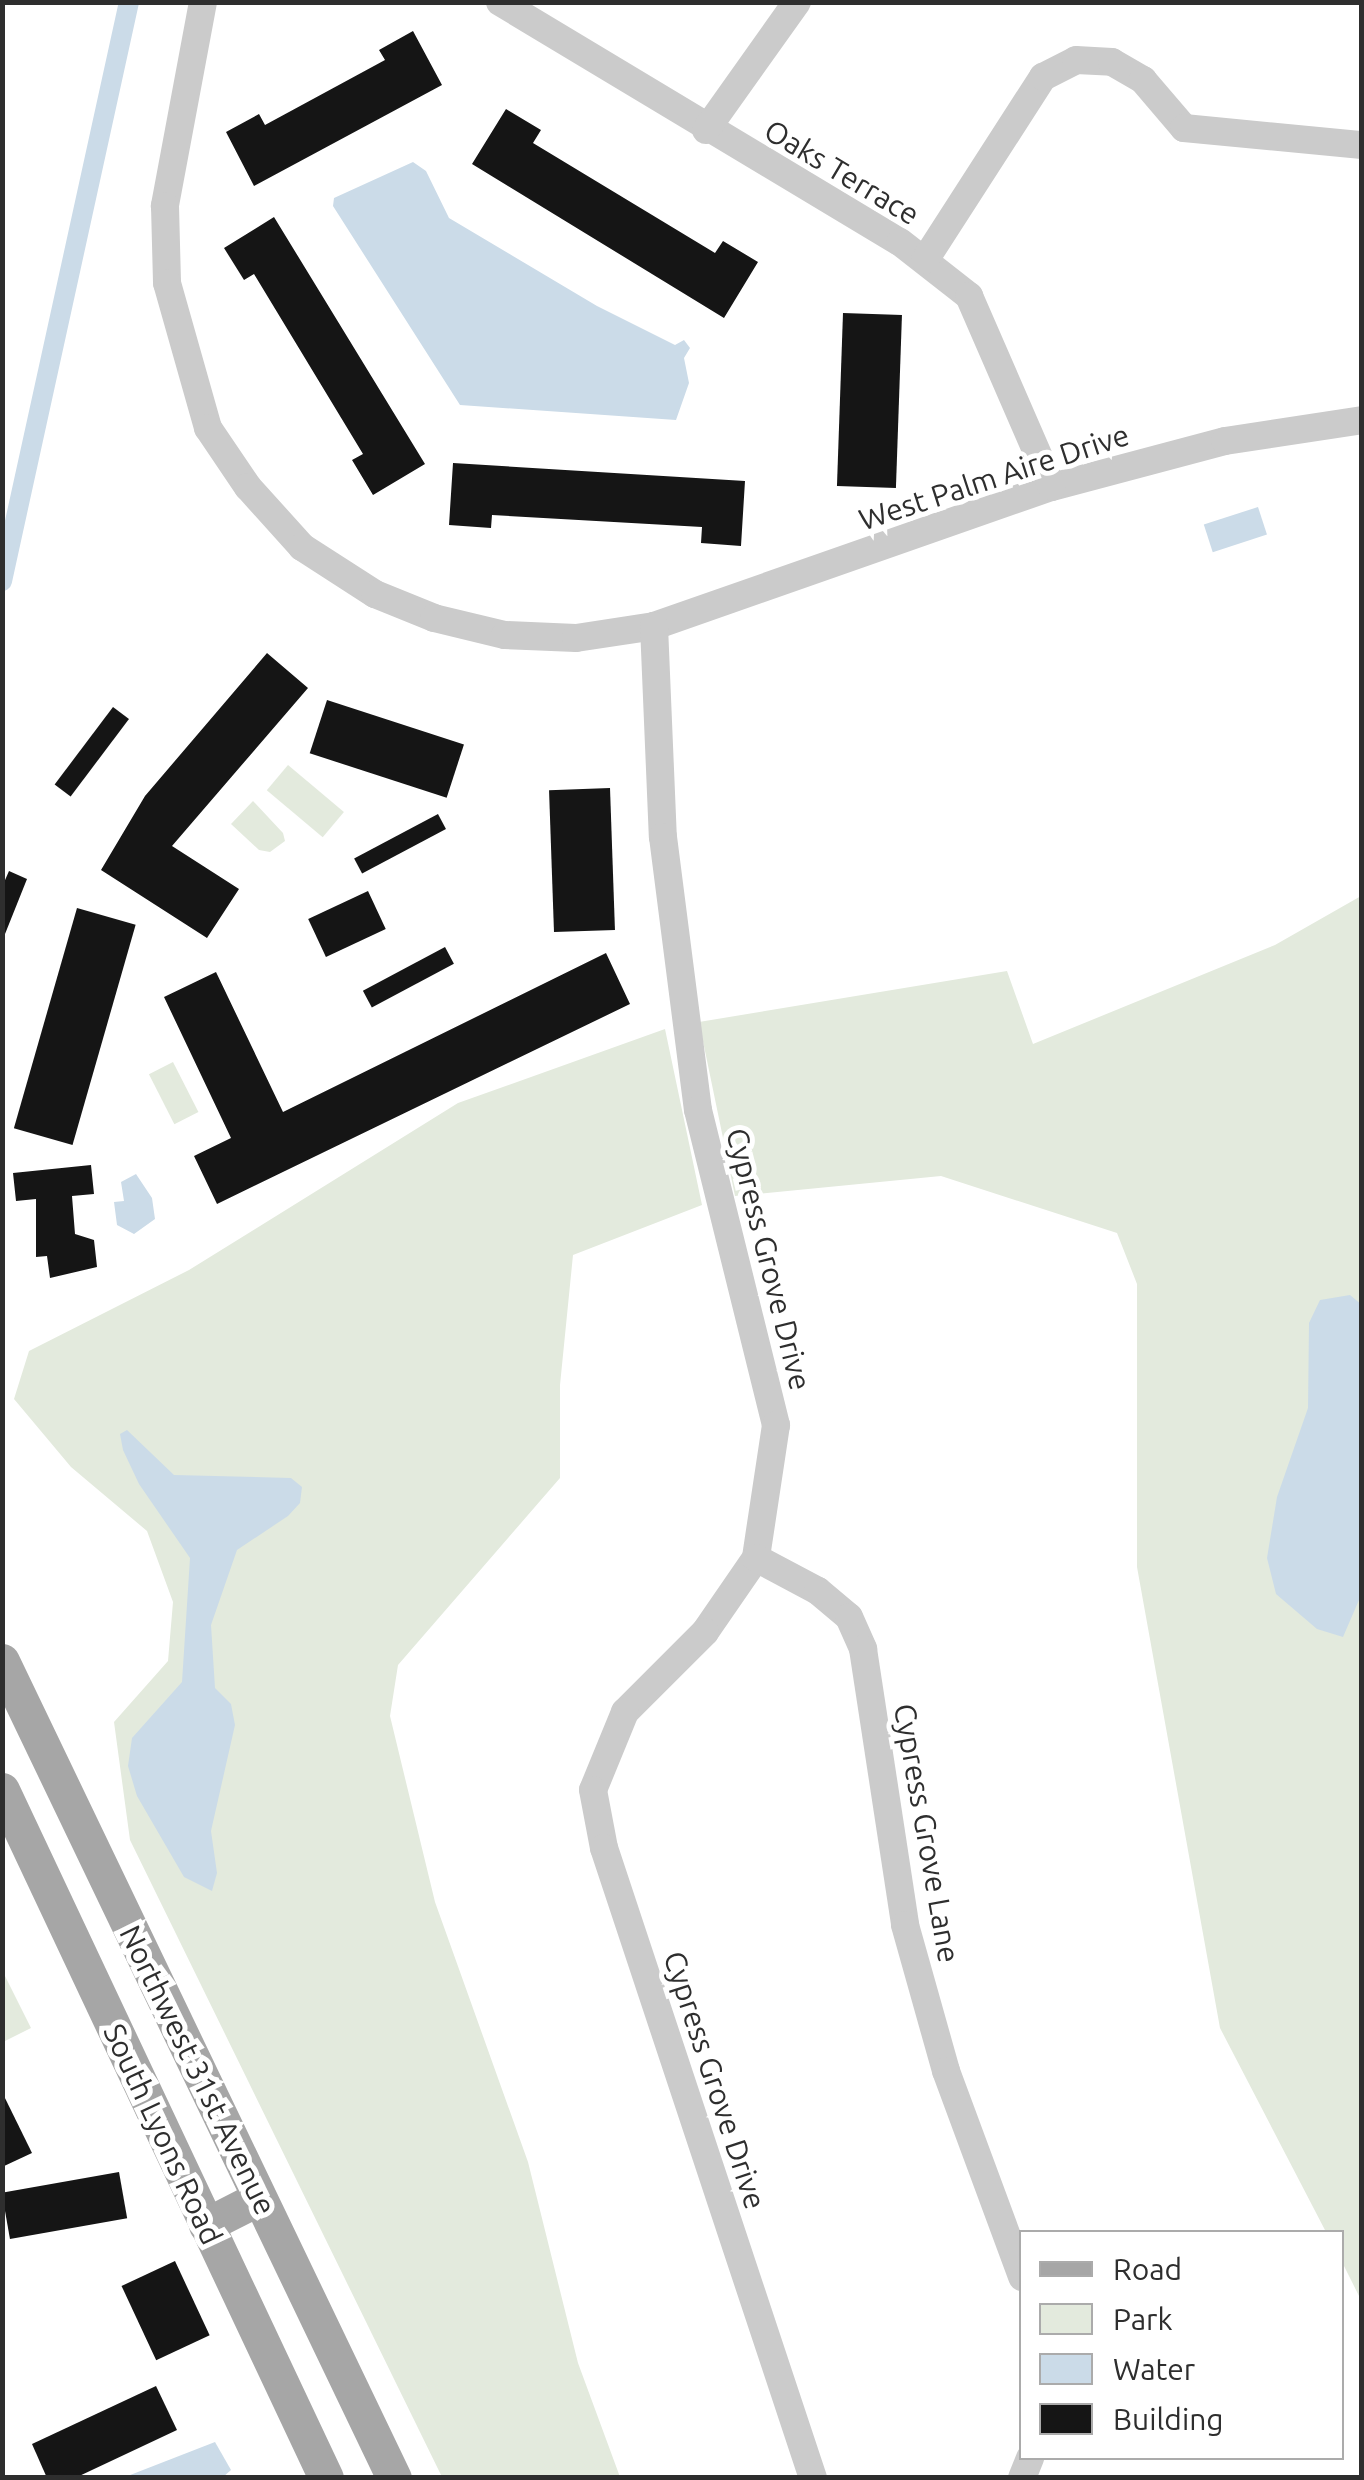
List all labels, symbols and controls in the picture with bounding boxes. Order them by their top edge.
street label: Oaks Terrace [758,112,926,232]
street label: West Palm Aire Drive [854,416,1134,538]
street label: Cypress Grove Drive [719,1124,819,1394]
street label: Cypress Grove Lane [886,1701,968,1965]
street label: Northwest 31st Avenue [112,1920,284,2220]
street label: Cypress Grove Drive [656,1947,774,2213]
street label: South Lyons Road [96,2018,230,2250]
legend [1019,2230,1344,2460]
text: Road [1113,2252,1182,2286]
text: Park [1113,2302,1173,2336]
text: Water [1113,2352,1195,2386]
text: Building [1113,2402,1224,2436]

